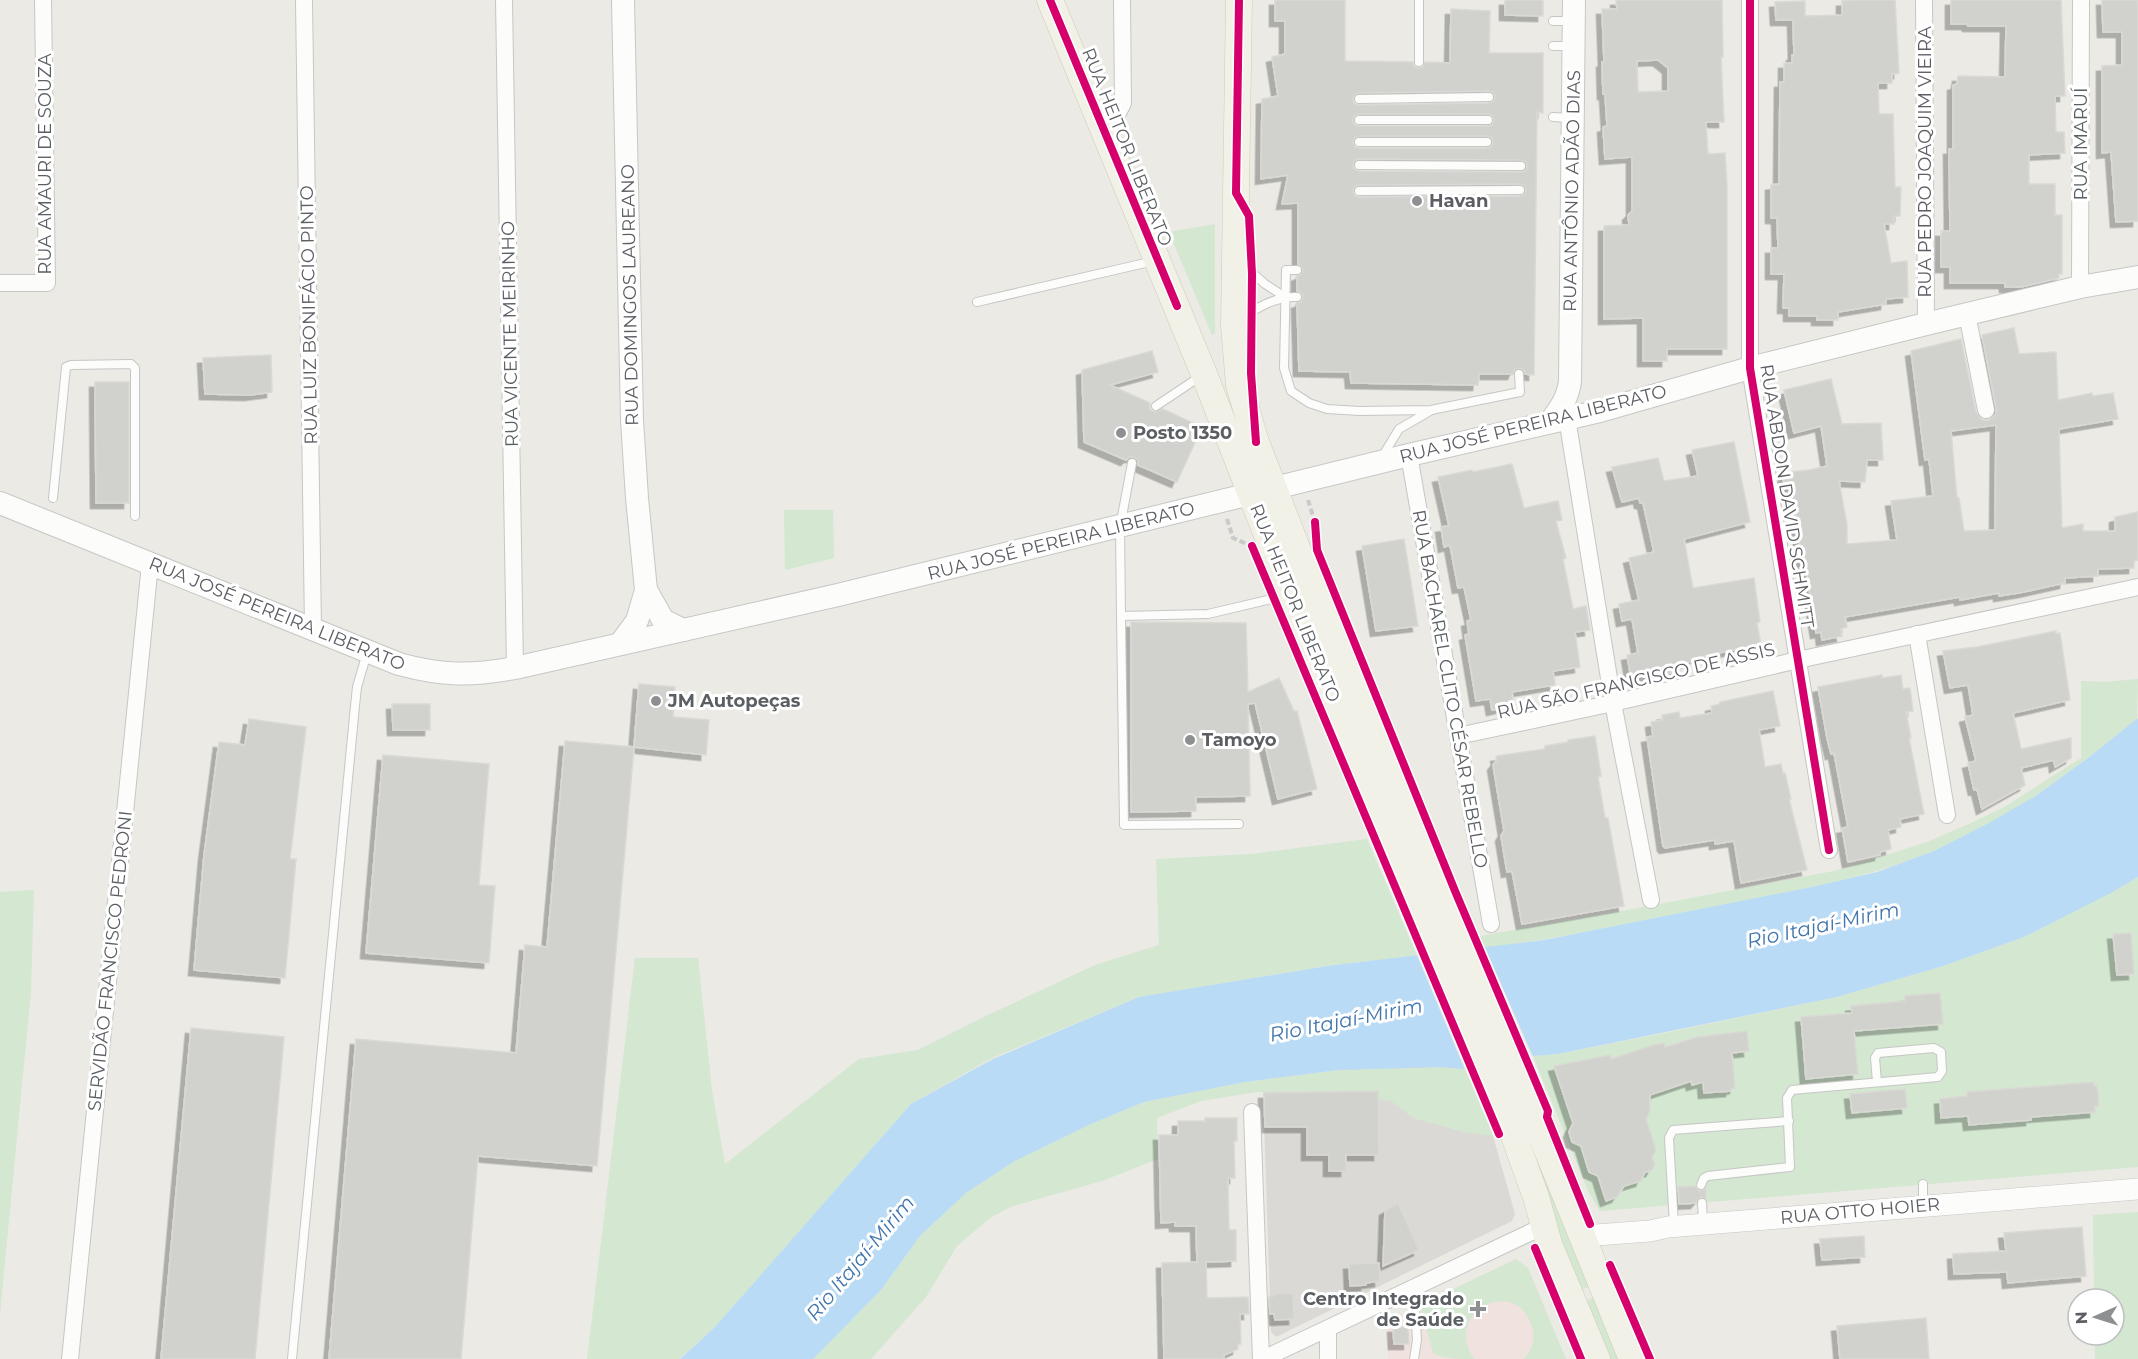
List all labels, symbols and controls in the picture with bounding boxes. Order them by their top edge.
street label: RUA PEDRO JOAQUIM VIEIRA [1914,26,1936,298]
street label: RUA HEITOR LIBERATO [1077,45,1177,249]
street label: RUA AMAURI DE SOUZA [34,53,56,275]
street label: RUA ANTÔNIO ADÃO DIAS [1559,70,1585,312]
street label: RUA IMARUÍ [2070,87,2092,200]
street label: RUA DOMINGOS LAUREANO [617,164,643,426]
street label: RUA LUIZ BONIFÁCIO PINTO [296,185,322,445]
place label: Havan [1429,190,1488,212]
marker: Havan [1410,194,1424,208]
street label: RUA VICENTE MEIRINHO [497,221,523,447]
street label: RUA ABDON DAVID SCHMITT [1755,363,1819,630]
street label: RUA JOSÉ PEREIRA LIBERATO [1397,380,1669,468]
place label: Posto 1350 [1133,422,1232,444]
marker: Posto 1350 [1114,426,1128,440]
street label: RUA JOSÉ PEREIRA LIBERATO [925,497,1197,585]
street label: RUA HEITOR LIBERATO [1245,501,1345,705]
street label: RUA BACHAREL CLITO CÉSAR REBELLO [1408,508,1492,870]
street label: RUA JOSÉ PEREIRA LIBERATO [146,552,408,676]
street label: RUA SÃO FRANCISCO DE ASSIS [1495,638,1777,724]
place label: JM Autopeças [667,690,801,712]
marker: JM Autopeças [649,694,663,708]
place label: Tamoyo [1202,729,1277,751]
marker: Tamoyo [1183,733,1197,747]
street label: SERVIDÃO FRANCISCO PEDRONI [83,810,137,1112]
water label: Rio Itajaí-Mirim [1745,897,1901,953]
water label: Rio Itajaí-Mirim [1267,993,1425,1047]
water label: Rio Itajaí-Mirim [801,1191,919,1325]
street label: RUA OTTO HOIER [1779,1193,1941,1229]
north arrow [2066,1287,2126,1347]
place label: Centro Integrado de Saúde [1303,1288,1464,1331]
marker: Centro Integrado de Saúde [1469,1300,1487,1318]
text: N [2072,1311,2091,1325]

